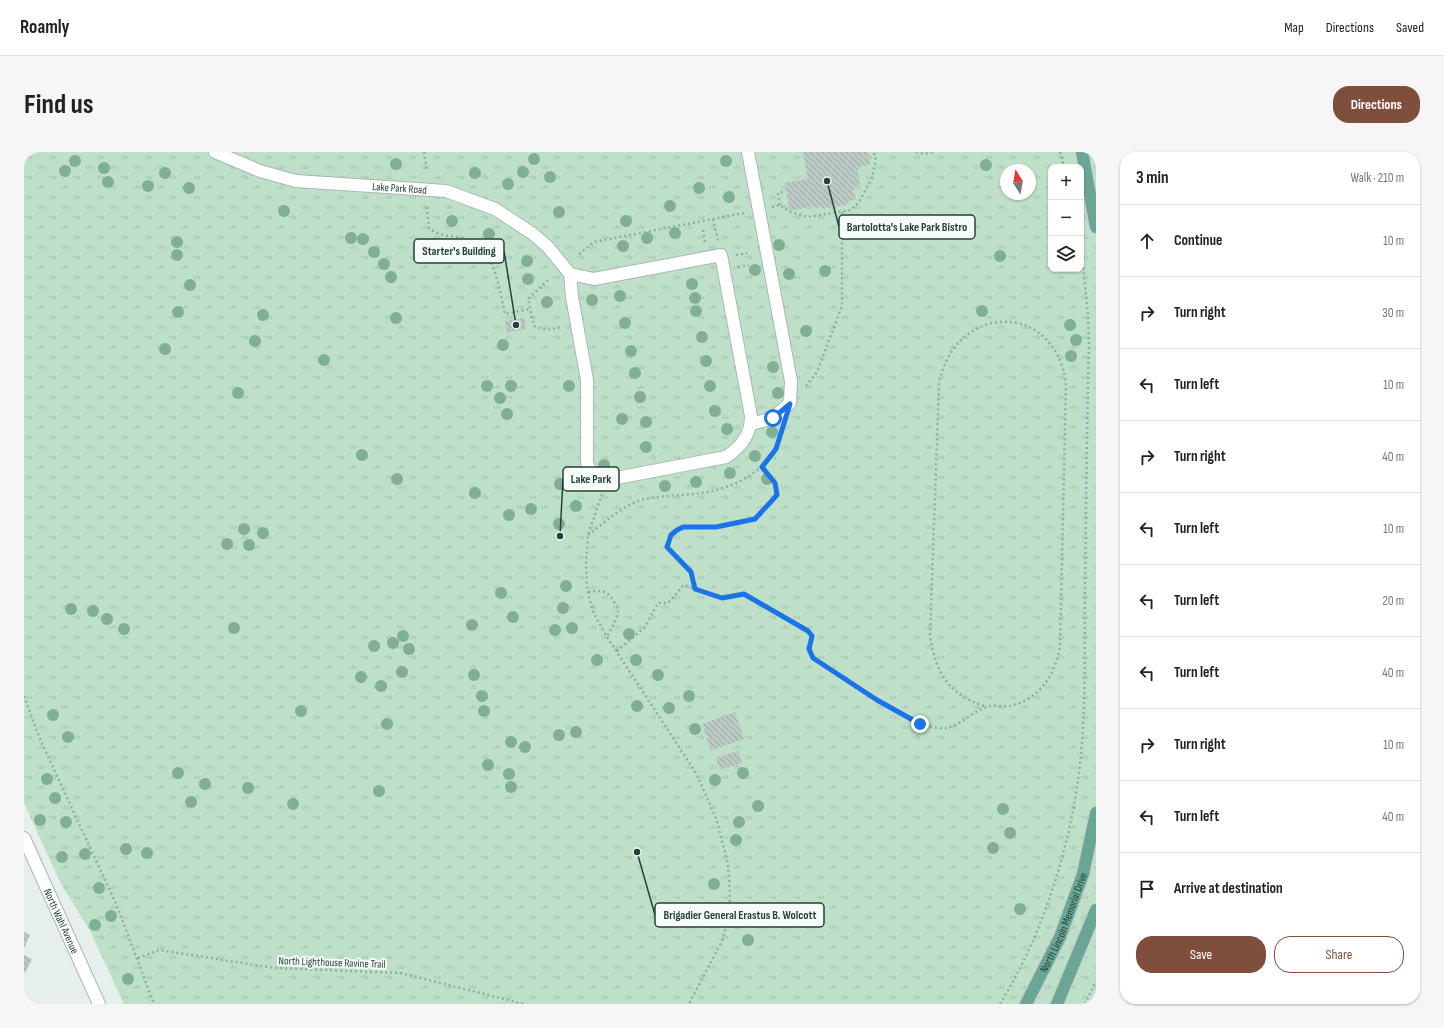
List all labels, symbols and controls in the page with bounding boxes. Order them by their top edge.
text: Roamly [20,16,70,39]
text: Map [1284,19,1304,36]
text: Directions [1326,19,1374,36]
text: Saved [1396,19,1424,36]
button: Directions [1333,86,1420,123]
text: Find us [24,88,93,121]
north arrow [1000,164,1036,200]
map controls [1048,164,1084,272]
button: + [1048,164,1084,200]
text: 3 min [1136,168,1169,188]
text: Walk · 210 m [1351,170,1404,186]
street label: Lake Park Road [372,180,428,197]
button: − [1048,200,1084,236]
callout: Bartolotta's Lake Park Bistro [839,215,975,239]
text: Bartolotta's Lake Park Bistro [847,220,967,235]
icon: ahead [1136,230,1158,252]
text: Continue [1174,231,1223,250]
text: 10 m [1383,233,1404,249]
button: layers [1048,236,1084,272]
callout: Starter's Building [414,239,504,263]
text: Starter's Building [422,244,496,259]
icon: right [1136,302,1158,324]
text: Turn right [1174,303,1226,322]
text: 30 m [1382,305,1404,321]
icon: left [1136,374,1158,396]
text: Turn left [1174,375,1219,394]
text: 10 m [1383,377,1404,393]
route start [764,409,782,427]
icon: right [1136,446,1158,468]
text: Turn right [1174,447,1226,466]
text: 40 m [1382,449,1404,465]
callout: Lake Park [563,467,619,491]
text: Lake Park [571,472,611,487]
icon: left [1136,518,1158,540]
text: Turn left [1174,519,1219,538]
text: 10 m [1383,521,1404,537]
icon: left [1136,590,1158,612]
text: Turn left [1174,591,1219,610]
text: 20 m [1382,593,1404,609]
icon: left [1136,662,1158,684]
text: Turn left [1174,663,1219,682]
text: 40 m [1382,665,1404,681]
route end [911,715,929,733]
icon: right [1136,734,1158,756]
text: Turn right [1174,735,1226,754]
text: 10 m [1383,737,1404,753]
icon: left [1136,806,1158,828]
text: Turn left [1174,807,1219,826]
text: 40 m [1382,809,1404,825]
street label: North Lincoln Memorial Drive [1037,871,1090,975]
icon: arrive [1136,878,1158,900]
text: Arrive at destination [1174,879,1283,898]
street label: North Wahl Avenue [41,887,81,956]
callout: Brigadier General Erastus B. Wolcott [655,903,824,927]
text: Brigadier General Erastus B. Wolcott [664,908,816,923]
button: Save [1136,936,1266,973]
button: Share [1274,936,1404,973]
street label: North Lighthouse Ravine Trail [278,954,386,971]

